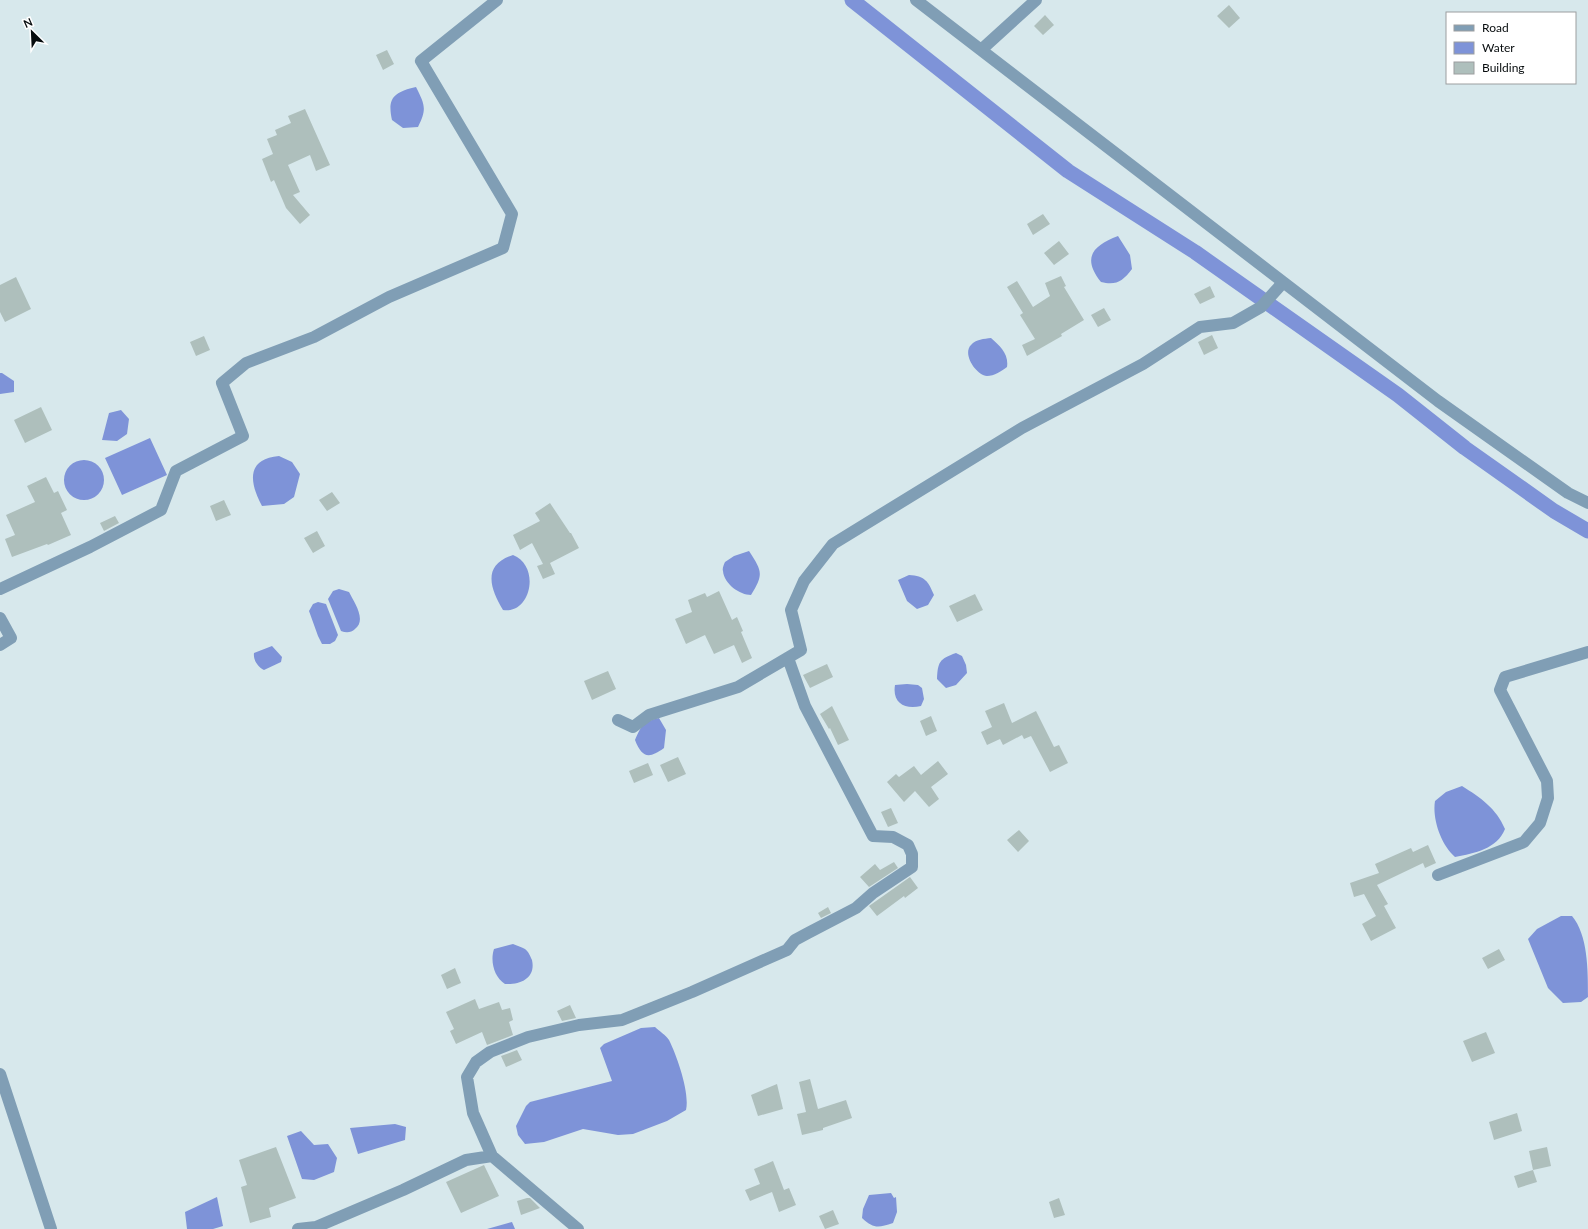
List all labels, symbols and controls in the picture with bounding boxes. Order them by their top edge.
north arrow [12,12,52,52]
legend [1446,12,1576,84]
text: N [21,15,34,30]
text: Road [1482,20,1509,35]
text: Water [1482,40,1515,55]
text: Building [1482,60,1525,75]

